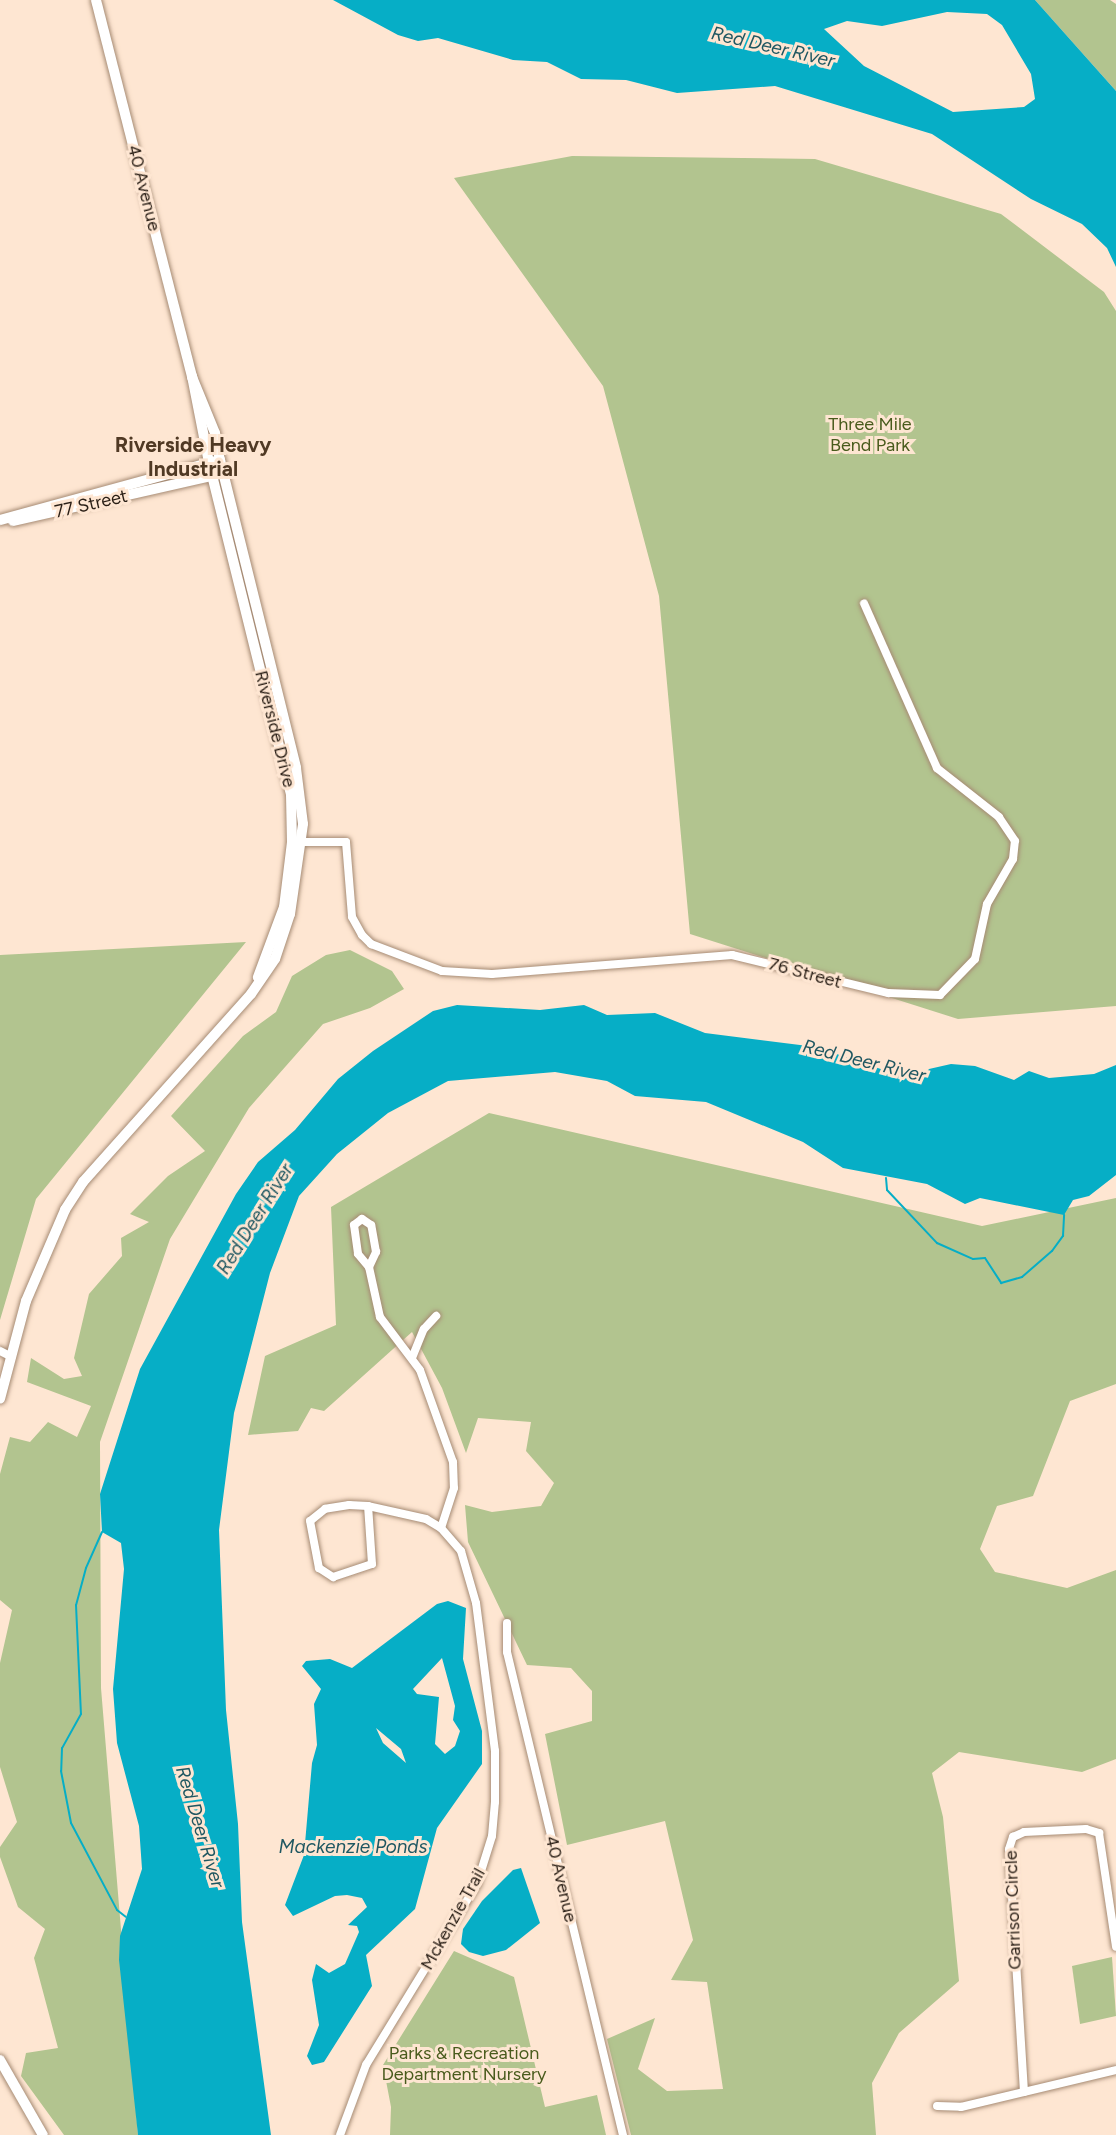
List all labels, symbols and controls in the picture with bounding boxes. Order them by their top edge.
water label: Red Deer River [709,22,837,72]
street label: 40 Avenue [123,143,165,233]
park label: Three Mile Bend Park [828,414,912,457]
district label: Riverside Heavy Industrial [115,432,271,482]
street label: 77 Street [52,485,130,523]
street label: Riverside Drive [250,668,300,790]
street label: 76 Street [766,953,844,993]
water label: Red Deer River [800,1035,928,1087]
water label: Red Deer River [212,1160,298,1278]
water label: Red Deer River [171,1763,229,1891]
street label: 40 Avenue [541,1834,581,1924]
water label: Mackenzie Ponds [279,1836,427,1858]
street label: Garrison Circle [1000,1850,1026,1970]
street label: Mckenzie Trail [416,1864,490,1974]
park label: Parks & Recreation Department Nursery [381,2043,547,2086]

